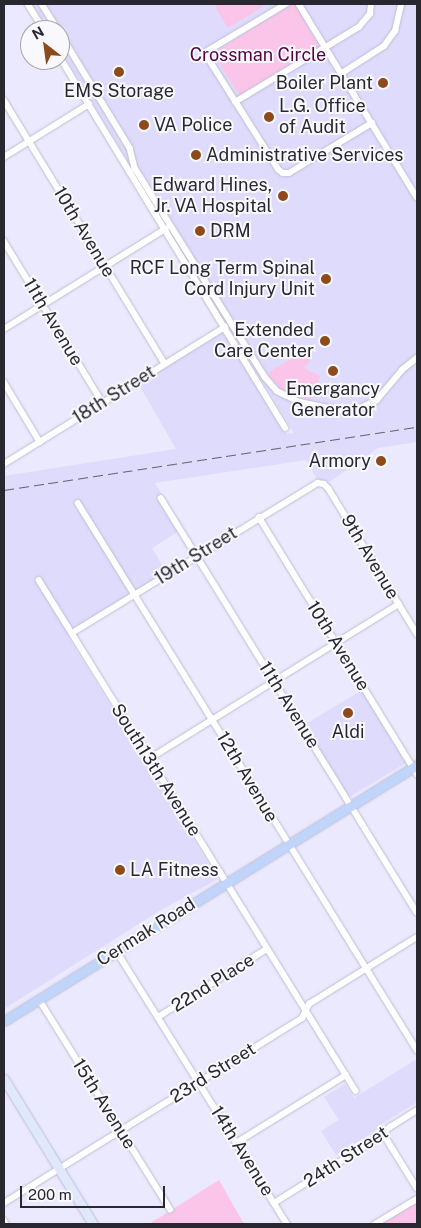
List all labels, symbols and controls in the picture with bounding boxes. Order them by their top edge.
north arrow [20,20,70,70]
text: N [29,23,47,43]
park label: Crossman Circle [190,44,326,66]
marker: EMS Storage [113,66,125,78]
place label: Boiler Plant [276,72,373,94]
marker: Boiler Plant [377,77,389,89]
place label: EMS Storage [64,80,174,102]
place label: L.G. Office of Audit [279,96,366,138]
marker: L.G. Office of Audit [263,111,275,123]
place label: VA Police [154,114,232,136]
marker: VA Police [138,119,150,131]
place label: Administrative Services [206,144,404,166]
marker: Administrative Services [190,149,202,161]
place label: Edward Hines, Jr. VA Hospital [152,175,272,218]
street label: 10th Avenue [48,183,120,281]
marker: Edward Hines, Jr. VA Hospital [276,189,290,203]
place label: DRM [210,220,251,242]
marker: DRM [194,225,206,237]
place label: RCF Long Term Spinal Cord Injury Unit [130,258,315,300]
marker: RCF Long Term Spinal Cord Injury Unit [319,272,333,286]
street label: 11th Avenue [18,274,88,370]
place label: Extended Care Center [214,320,314,362]
marker: Extended Care Center [318,334,332,348]
street label: 18th Street [69,361,159,429]
marker: Emergancy Generator [327,365,339,377]
place label: Emergancy Generator [286,379,380,422]
place label: Armory [309,450,371,472]
marker: Armory [375,455,387,467]
street label: 9th Avenue [336,511,404,603]
street label: 19th Street [151,522,241,590]
street label: 10th Avenue [302,597,374,695]
street label: 11th Avenue [254,658,324,752]
street label: South13th Avenue [106,700,206,840]
marker: Aldi [342,707,354,719]
place label: Aldi [331,721,365,743]
street label: 12th Avenue [212,728,282,826]
place label: LA Fitness [130,859,219,881]
marker: LA Fitness [114,864,126,876]
street label: Cermak Road [93,893,199,971]
street label: 22nd Place [168,949,258,1017]
street label: 23rd Street [166,1038,260,1108]
street label: 15th Avenue [68,1055,140,1153]
street label: 14th Avenue [206,1102,278,1200]
street label: 24th Street [300,1122,392,1192]
scale bar [22,1176,168,1208]
text: 200 m [28,1186,72,1203]

